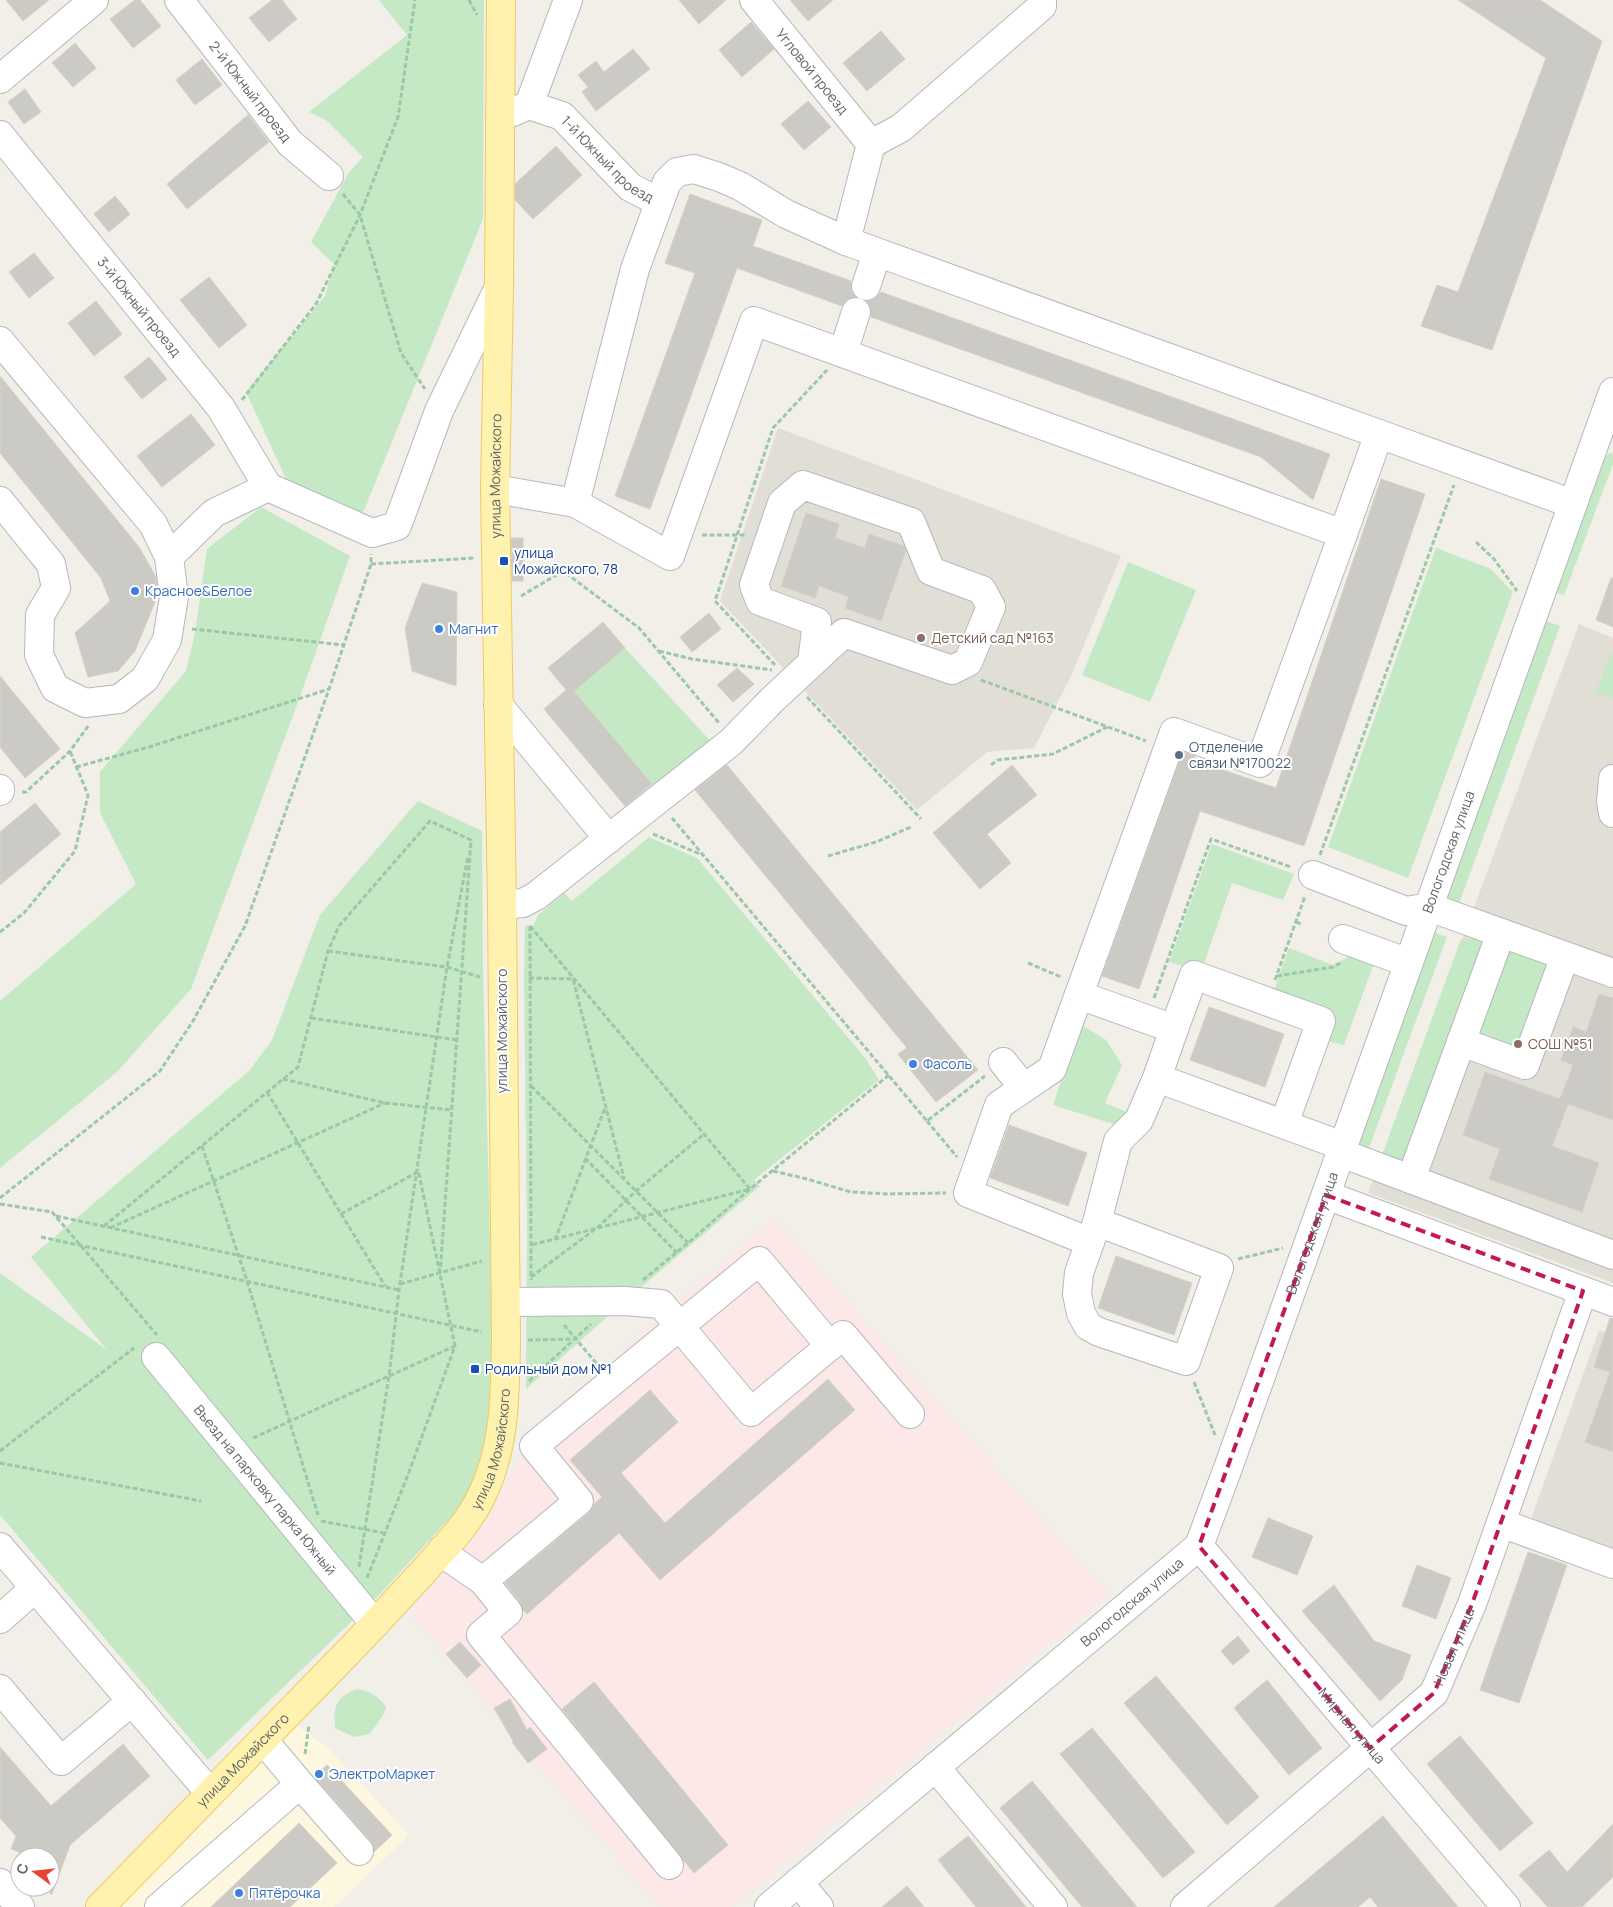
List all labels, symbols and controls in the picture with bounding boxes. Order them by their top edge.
street label: Угловой проезд [772,24,853,118]
street label: 2-й Южный проезд [205,37,296,146]
street label: 1-й Южный проезд [557,111,657,207]
street label: 3-й Южный проезд [93,253,186,360]
street label: улица Можайского [485,413,505,539]
place label: улица Можайского, 78 [514,543,618,578]
marker: улица Можайского, 78 [498,555,510,567]
place label: Красное&Белое [145,581,252,600]
marker: Красное&Белое [129,585,141,597]
place label: Магнит [449,619,498,638]
marker: Магнит [433,623,445,635]
place label: Детский сад №163 [931,628,1054,647]
marker: Детский сад №163 [915,632,927,644]
place label: Отделение связи №170022 [1189,737,1291,772]
marker: Отделение связи №170022 [1173,749,1185,761]
street label: Вологодская улица [1417,788,1479,916]
street label: улица Можайского [492,969,511,1094]
place label: СОШ №51 [1528,1034,1593,1053]
marker: СОШ №51 [1512,1038,1524,1050]
place label: Фасоль [923,1054,972,1073]
marker: Фасоль [907,1058,919,1070]
street label: Вологодская улица [1281,1169,1342,1297]
place label: Родильный дом №1 [485,1359,612,1378]
marker: Родильный дом №1 [469,1363,481,1375]
street label: улица Можайского [466,1388,514,1513]
street label: Въезд на парковку парка Южный [190,1401,341,1579]
street label: Вологодская улица [1076,1553,1187,1651]
street label: Новая улица [1428,1604,1479,1688]
street label: Мирная улица [1315,1683,1390,1768]
street label: улица Можайского [192,1708,293,1811]
place label: ЭлектроМаркет [329,1764,435,1783]
marker: ЭлектроМаркет [313,1768,325,1780]
north arrow [10,1847,60,1897]
text: С [11,1861,32,1876]
place label: Пятёрочка [249,1883,321,1902]
marker: Пятёрочка [233,1887,245,1899]

